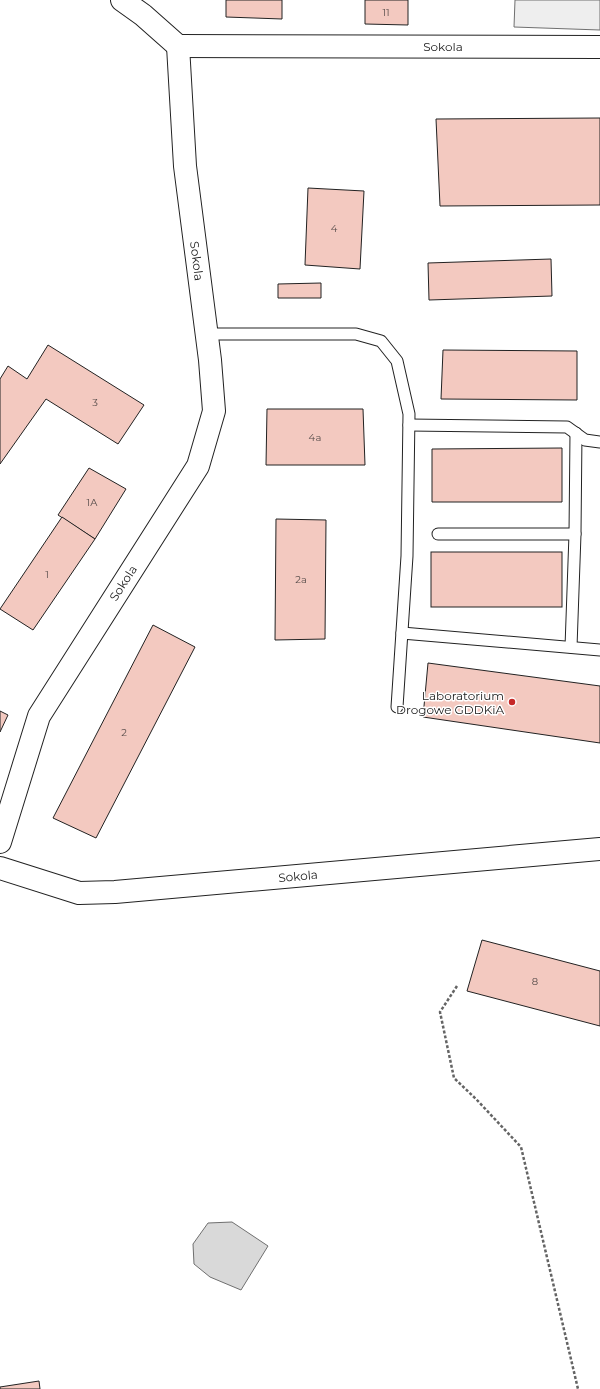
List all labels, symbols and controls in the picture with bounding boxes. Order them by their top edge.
house number: 11 [382,6,390,19]
street label: Sokola [423,39,463,54]
house number: 4 [331,222,338,235]
street label: Sokola [187,240,207,282]
house number: 3 [92,396,98,409]
house number: 4a [309,431,321,444]
house number: 1A [87,496,98,509]
street label: Sokola [106,562,140,604]
house number: 1 [45,568,49,581]
house number: 2a [295,573,307,586]
place label: Laboratorium Drogowe GDDKiA [396,688,504,717]
marker: Laboratorium Drogowe GDDKiA [507,697,517,707]
house number: 2 [121,726,127,739]
street label: Sokola [278,867,318,885]
house number: 8 [532,975,538,988]

